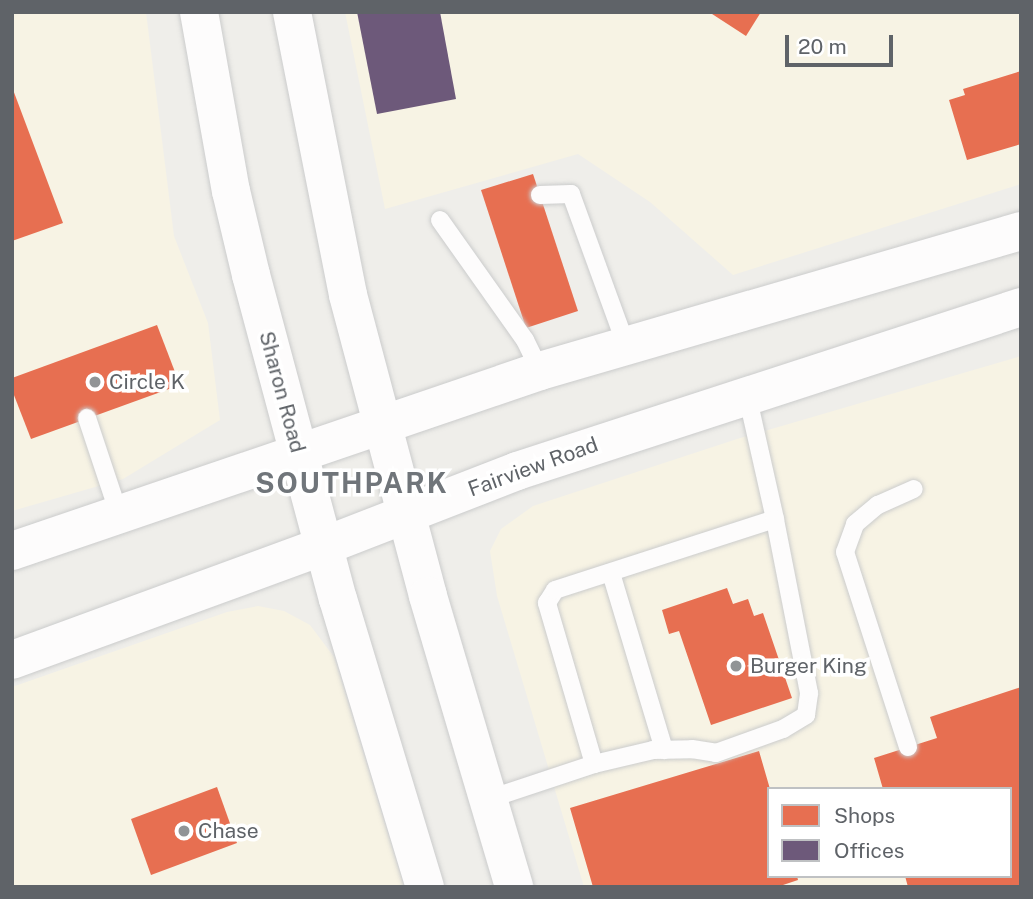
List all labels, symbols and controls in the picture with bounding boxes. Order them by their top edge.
scale bar [788,21,897,65]
text: 20 m [798,34,847,59]
street label: Sharon Road [254,329,310,455]
place label: Circle K [109,369,185,395]
marker: Circle K [87,374,103,390]
street label: Fairview Road [465,432,601,502]
district label: SOUTHPARK [256,466,448,500]
place label: Burger King [750,653,867,679]
marker: Burger King [728,658,744,674]
legend [767,787,1012,878]
text: Shops [834,803,895,828]
place label: Chase [198,818,259,844]
marker: Chase [176,823,192,839]
text: Offices [834,838,904,863]

